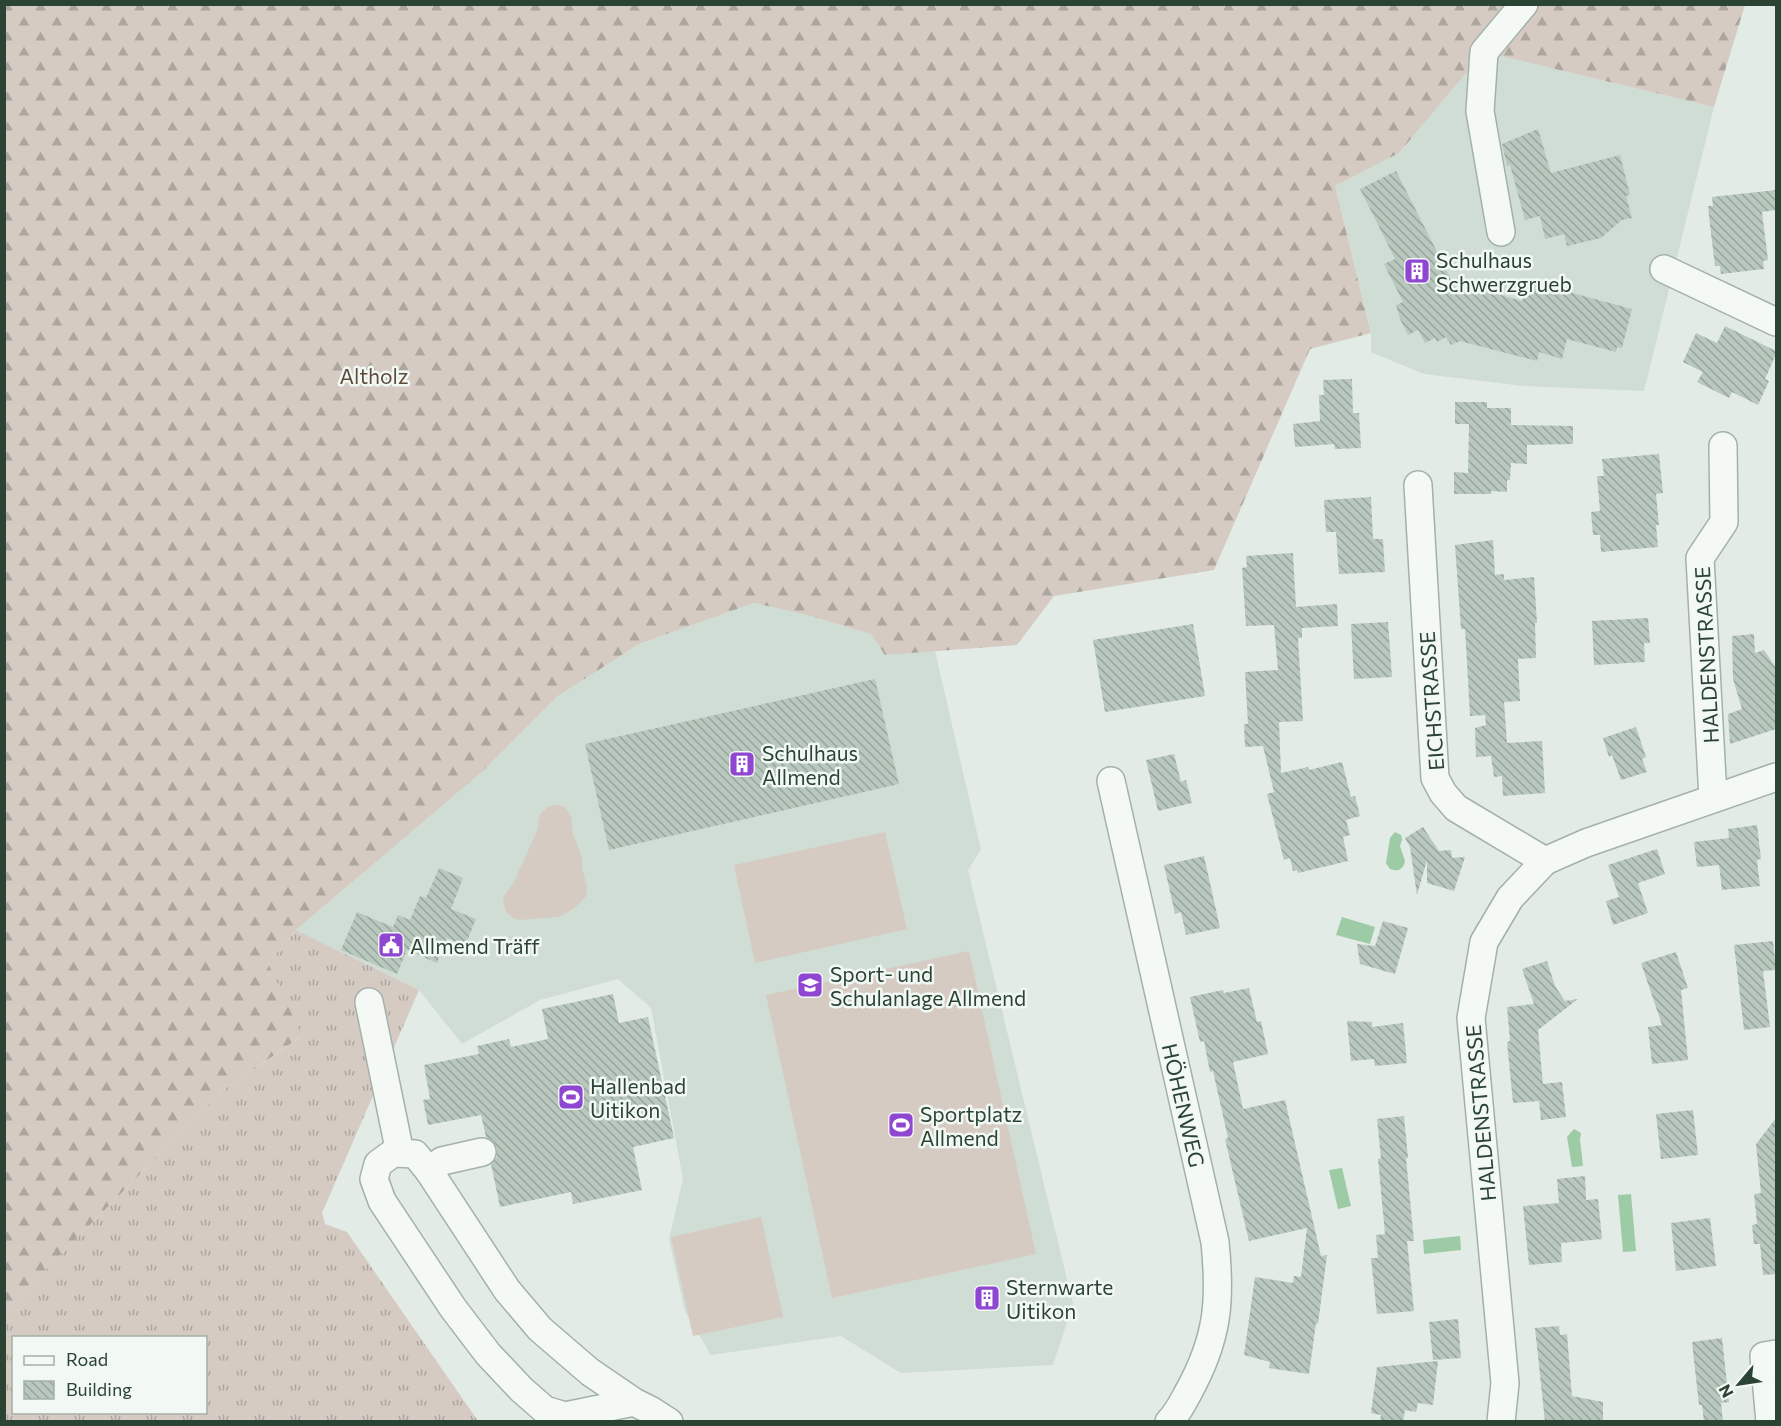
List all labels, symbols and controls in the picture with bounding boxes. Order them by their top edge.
place label: Schulhaus Schwerzgrueb [1436,247,1572,296]
building icon: Schulhaus Schwerzgrueb [1402,256,1432,286]
park label: Altholz [340,363,408,388]
street label: HALDENSTRASSE [1689,566,1723,744]
street label: EICHSTRASSE [1414,630,1448,772]
place label: Schulhaus Allmend [762,740,858,789]
building icon: Schulhaus Allmend [727,749,757,779]
public building icon: Allmend Träff [376,930,406,960]
place label: Allmend Träff [410,933,541,958]
place label: Sport- und Schulanlage Allmend [830,961,1026,1010]
school or university icon: Sport- und Schulanlage Allmend [795,970,825,1000]
street label: HALDENSTRASSE [1460,1024,1500,1202]
street label: HÖHENWEG [1158,1041,1210,1169]
place label: Hallenbad Uitikon [590,1073,686,1122]
sports icon: Hallenbad Uitikon [556,1082,586,1112]
place label: Sportplatz Allmend [920,1101,1022,1150]
sports icon: Sportplatz Allmend [886,1110,916,1140]
place label: Sternwarte Uitikon [1006,1274,1113,1323]
building icon: Sternwarte Uitikon [972,1283,1002,1313]
legend [12,1336,207,1414]
text: Road [66,1348,108,1370]
north arrow [1709,1354,1769,1414]
text: Building [66,1378,132,1400]
text: N [1714,1382,1737,1401]

